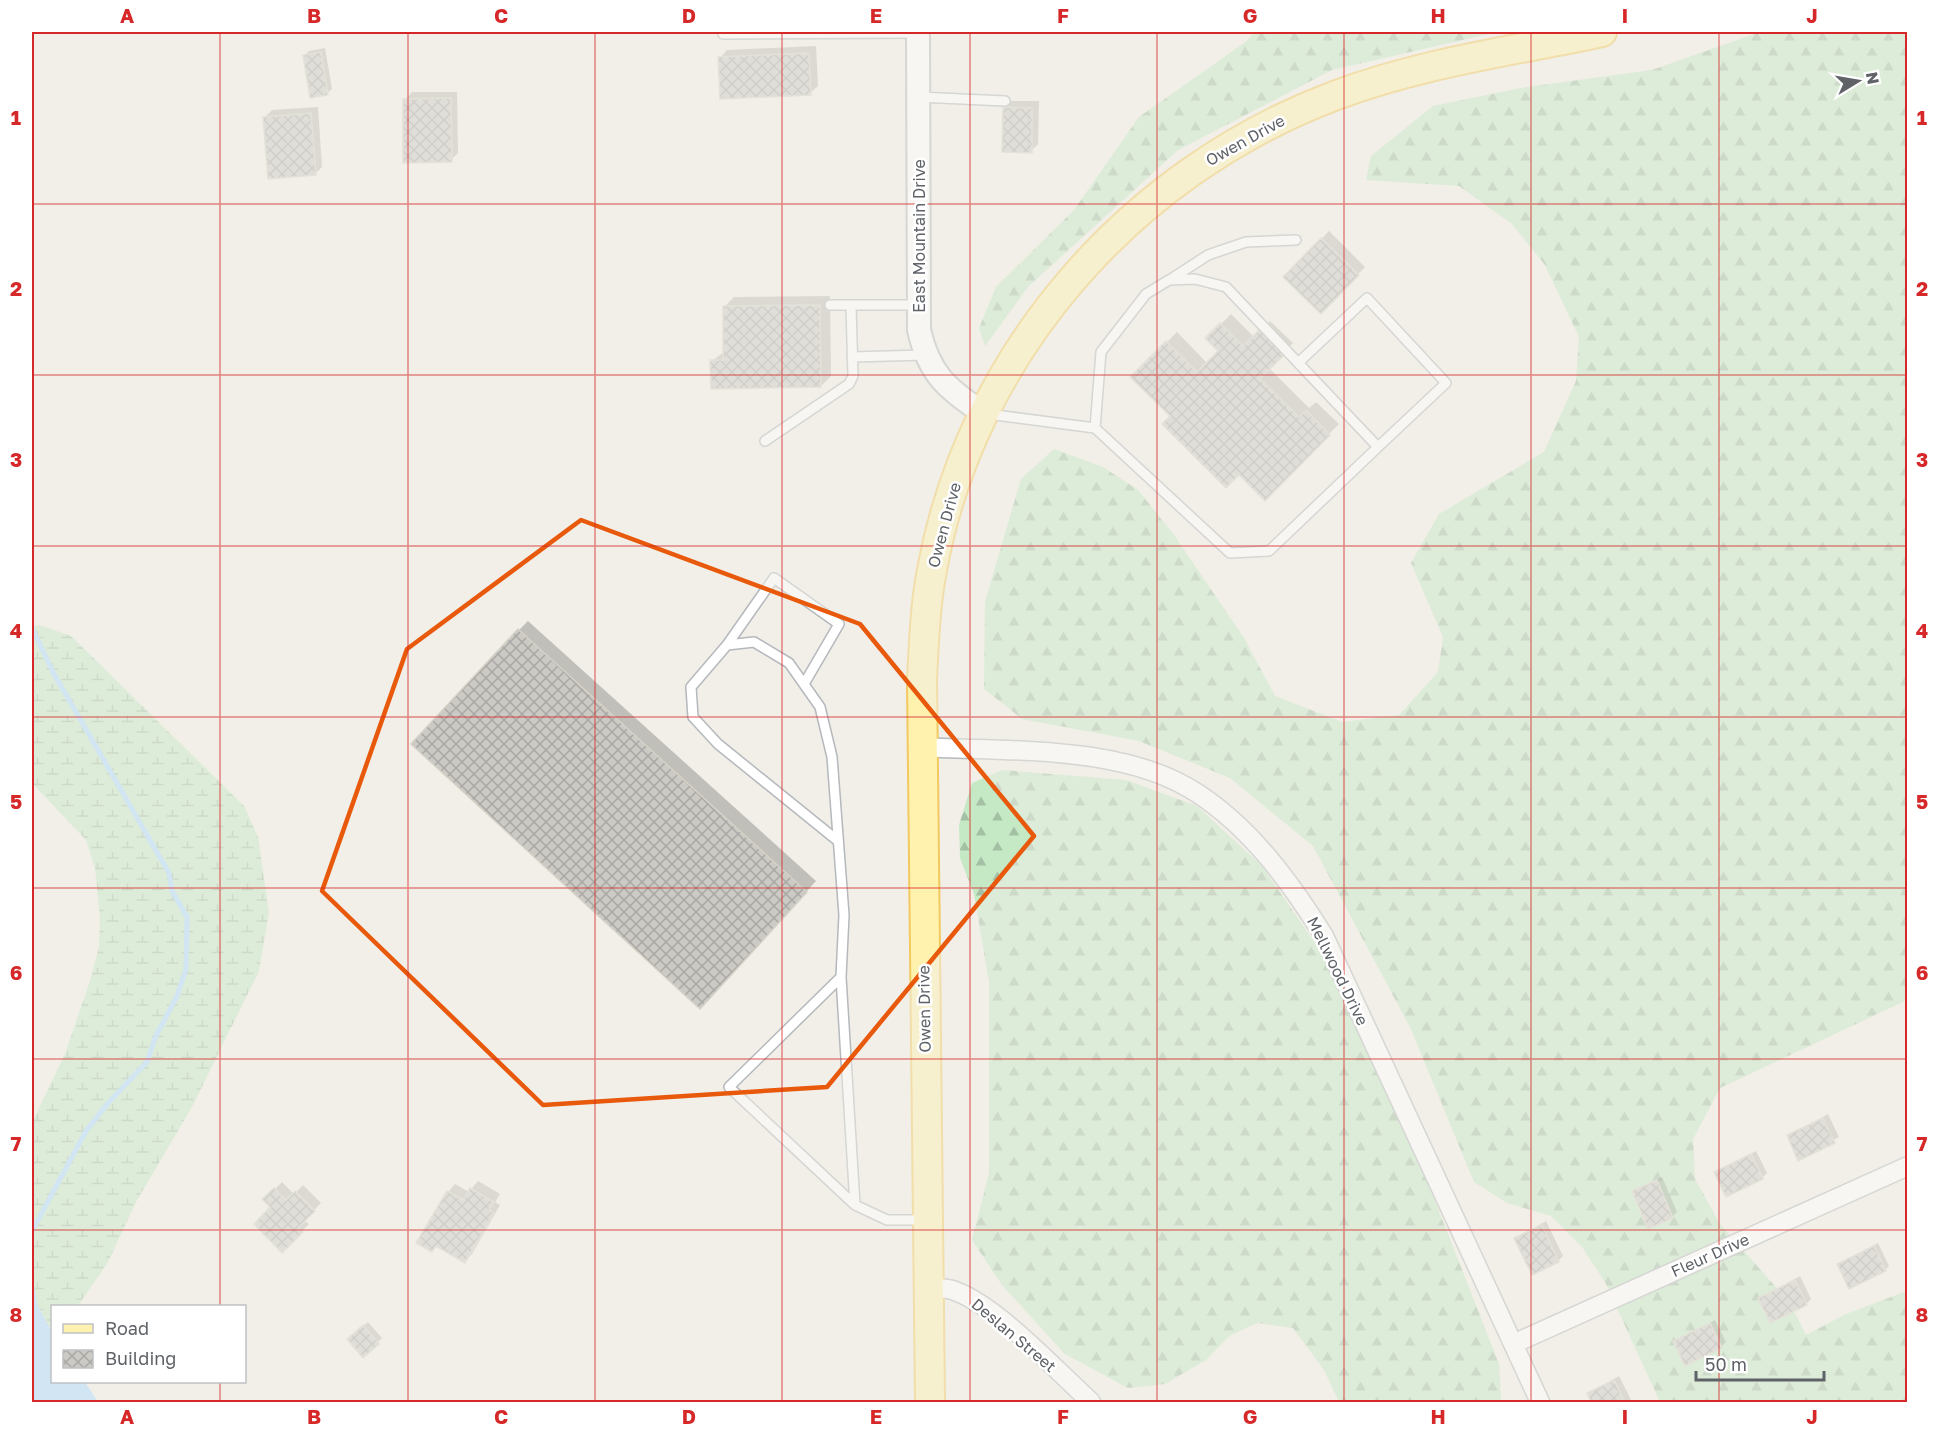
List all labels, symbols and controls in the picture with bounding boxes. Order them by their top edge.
text: A [120,3,134,27]
text: B [307,3,321,27]
text: C [494,3,508,27]
text: D [682,3,696,27]
text: E [870,3,882,27]
text: F [1057,3,1069,27]
text: G [1243,3,1257,27]
text: H [1430,3,1446,27]
text: I [1622,3,1628,27]
text: J [1806,3,1818,27]
north arrow [1828,51,1888,111]
text: N [1862,70,1884,86]
text: 1 [11,105,21,129]
text: 1 [1917,105,1927,129]
street label: Owen Drive [1202,110,1288,170]
street label: East Mountain Drive [909,159,929,313]
text: 2 [10,276,22,300]
text: 2 [1916,276,1928,300]
text: 3 [10,447,22,471]
text: 3 [1916,447,1928,471]
street label: Owen Drive [923,480,965,570]
text: 4 [10,618,22,642]
text: 4 [1916,618,1928,642]
text: 5 [10,789,22,813]
text: 5 [1916,789,1928,813]
street label: Mellwood Drive [1303,913,1373,1029]
text: 6 [10,960,22,984]
text: 6 [1916,960,1928,984]
street label: Owen Drive [913,965,935,1053]
text: 7 [11,1131,22,1155]
text: 7 [1917,1131,1928,1155]
street label: Fleur Drive [1668,1229,1752,1281]
street label: Deslan Street [968,1294,1060,1376]
text: 8 [10,1302,22,1326]
text: 8 [1916,1302,1928,1326]
legend [51,1305,246,1383]
text: Road [105,1317,149,1339]
scale bar [1696,1344,1824,1382]
text: Building [105,1347,176,1369]
text: 50 m [1705,1353,1747,1375]
text: A [120,1404,134,1428]
text: B [307,1404,321,1428]
text: C [494,1404,508,1428]
text: D [682,1404,696,1428]
text: E [870,1404,882,1428]
text: F [1057,1404,1069,1428]
text: G [1243,1404,1257,1428]
text: H [1430,1404,1446,1428]
text: I [1622,1404,1628,1428]
text: J [1806,1404,1818,1428]

